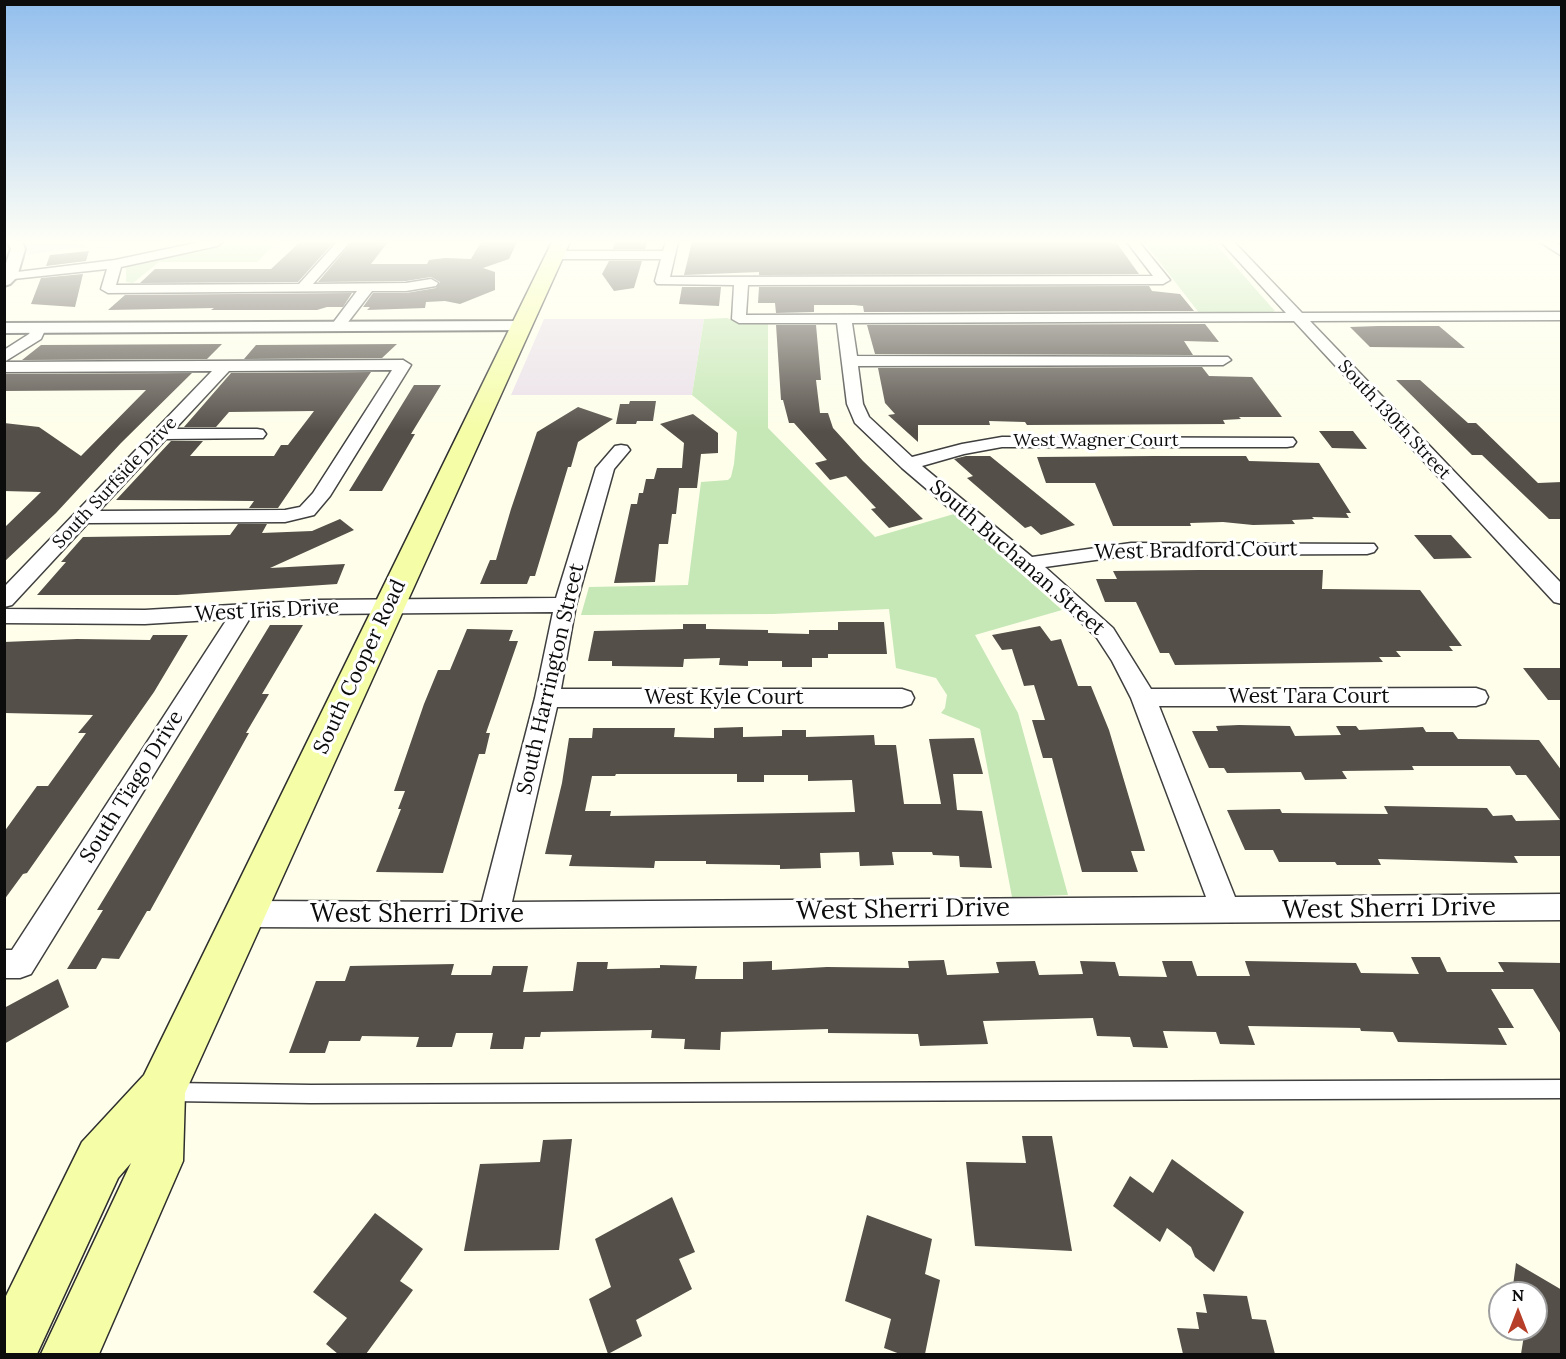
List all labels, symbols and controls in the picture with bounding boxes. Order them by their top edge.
street label: South 130th Street [1333,356,1455,484]
street label: South Surfside Drive [48,413,182,553]
street label: West Wagner Court [1013,430,1179,452]
street label: South Buchanan Street [924,475,1110,641]
street label: West Bradford Court [1094,537,1298,565]
street label: South Harrington Street [512,561,590,797]
street label: South Cooper Road [309,576,411,758]
street label: West Iris Drive [194,595,340,627]
street label: West Tara Court [1229,684,1389,710]
street label: West Kyle Court [644,685,804,711]
street label: South Tiago Drive [75,706,189,868]
street label: West Sherri Drive [1282,892,1496,926]
street label: West Sherri Drive [796,893,1010,927]
street label: West Sherri Drive [310,899,524,931]
north arrow [1488,1281,1548,1341]
text: N [1512,1285,1524,1305]

